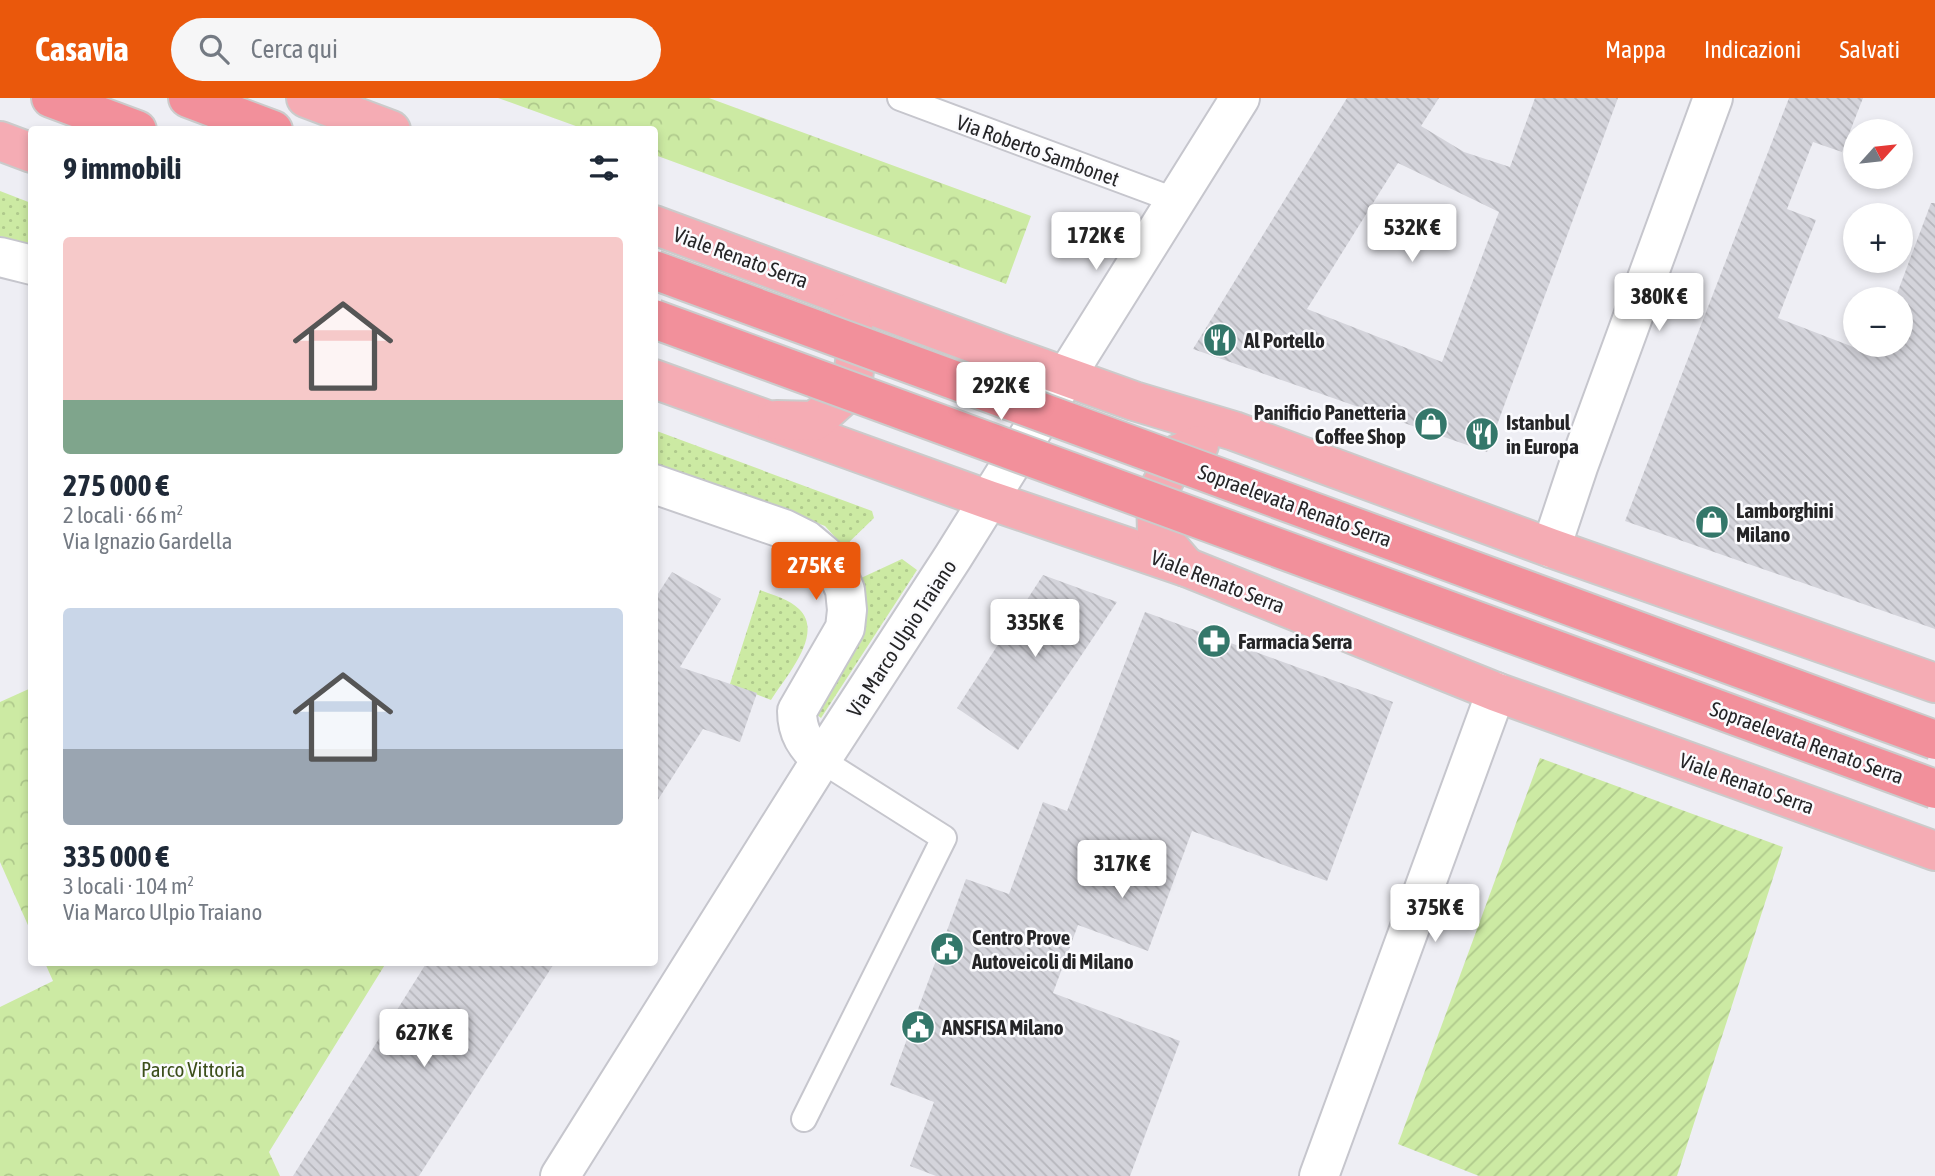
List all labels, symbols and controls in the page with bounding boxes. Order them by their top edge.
search box [171,18,661,81]
text: Casavia [35,30,129,68]
icon: search [195,30,233,68]
text: Cerca qui [251,34,338,64]
text: Mappa [1605,36,1666,63]
text: Indicazioni [1704,36,1801,63]
text: Salvati [1839,36,1900,63]
street label: Via Roberto Sambonet [953,109,1123,191]
north arrow [1843,119,1913,189]
map controls [1843,119,1913,357]
icon: filters [585,149,623,187]
text: 9 immobili [63,151,181,185]
button: + [1843,203,1913,273]
pin: 532K € [1355,204,1469,264]
pin: 172K € [1039,212,1153,272]
text: 532K € [1383,214,1441,240]
street label: Viale Renato Serra [671,222,811,292]
text: 172K € [1067,222,1125,248]
pin: 380K € [1602,274,1716,333]
icon: home [280,283,406,409]
text: 380K € [1630,283,1688,309]
button: − [1843,287,1913,357]
restaurant icon: Al Portello [1201,321,1239,359]
place label: Al Portello [1243,328,1325,352]
pin: 292K € [944,362,1058,422]
text: 292K € [972,372,1030,398]
place label: Panificio Panetteria Coffee Shop [1254,400,1406,448]
shop icon: Panificio Panetteria Coffee Shop [1412,405,1450,443]
place label: Istanbul in Europa [1506,410,1579,458]
restaurant icon: Istanbul in Europa [1463,415,1501,453]
street label: Sopraelevata Renato Serra [1195,459,1395,551]
text: 275 000 € [63,468,169,502]
place label: Lamborghini Milano [1736,498,1833,546]
text: 2 locali · 66 m² [63,502,183,528]
shop icon: Lamborghini Milano [1693,503,1731,541]
text: Via Ignazio Gardella [63,528,232,554]
pin: 275K € [759,542,873,602]
street label: Viale Renato Serra [1148,544,1288,618]
text: 275K € [787,552,845,578]
street label: Via Marco Ulpio Traiano [841,555,961,721]
pin: 335K € [978,600,1092,659]
text: 335K € [1006,609,1064,635]
pharmacy icon: Farmacia Serra [1195,622,1233,660]
place label: Farmacia Serra [1238,629,1352,653]
icon: home [280,654,406,780]
street label: Sopraelevata Renato Serra [1707,696,1907,788]
street label: Viale Renato Serra [1677,748,1817,818]
text: 335 000 € [63,839,169,873]
pin: 317K € [1065,840,1179,900]
text: 317K € [1093,850,1151,876]
text: 3 locali · 104 m² [63,873,194,899]
pin: 375K € [1378,884,1492,944]
text: 375K € [1406,894,1464,920]
text: Via Marco Ulpio Traiano [63,899,262,925]
place label: Centro Prove Autoveicoli di Milano [971,925,1134,973]
public building icon: Centro Prove Autoveicoli di Milano [928,930,966,968]
public building icon: ANSFISA Milano [899,1008,937,1046]
pin: 627K € [367,1010,481,1069]
place label: ANSFISA Milano [941,1015,1064,1039]
text: 627K € [395,1019,453,1045]
park label: Parco Vittoria [141,1057,245,1081]

